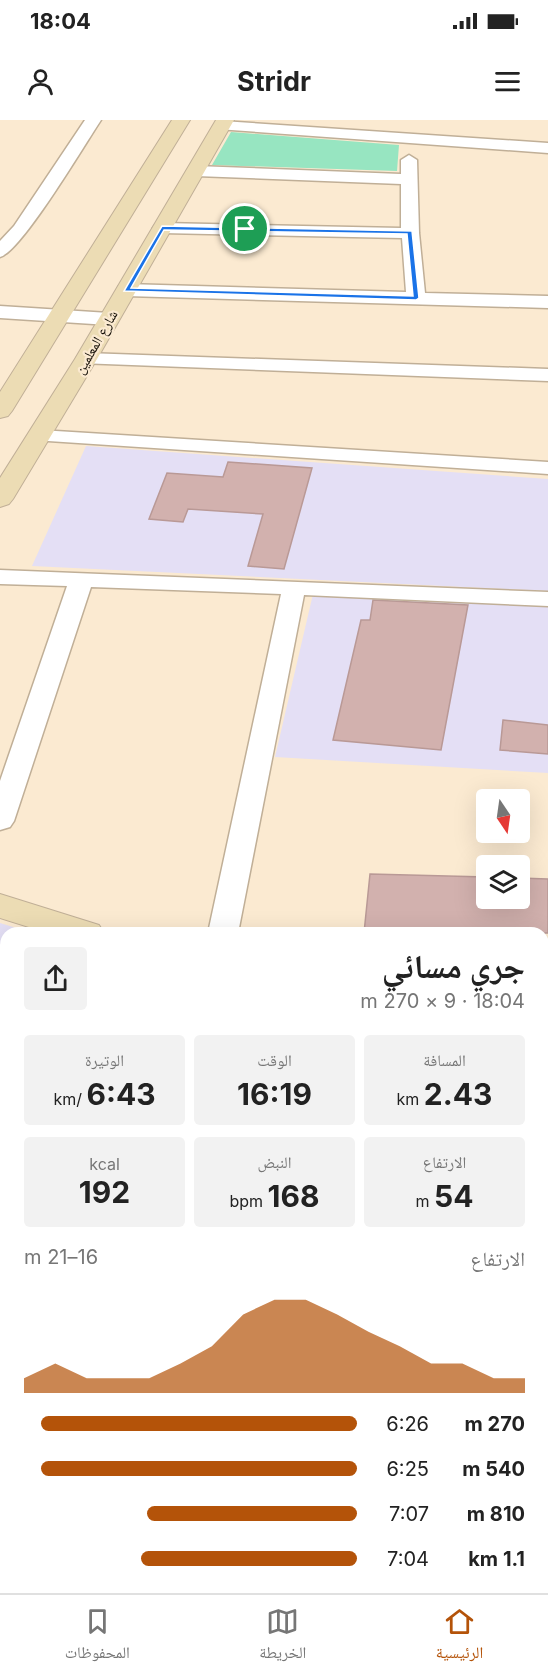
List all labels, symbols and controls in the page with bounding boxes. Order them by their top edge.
text: 18:04 [30,8,91,34]
icon: person [24,65,57,98]
text: Stridr [237,65,311,98]
icon: menu [491,65,524,98]
pin [219,203,270,254]
icon: arrive [228,212,261,245]
street label: شارع المعلمين [70,307,122,378]
north arrow [476,789,530,843]
map controls [476,789,530,909]
button: layers [476,855,530,909]
text: جري مسائي [382,946,525,986]
button: share [24,947,87,1010]
text: 18:04 · 9 × 270 m [360,989,525,1013]
text: الوتيرة [85,1050,124,1070]
text: الوقت [257,1050,292,1070]
text: المسافة [423,1050,466,1070]
text: 6:43 [86,1076,156,1112]
text: 16:19 [237,1076,312,1112]
text: 2.43 [424,1076,492,1112]
text: /km [53,1089,86,1109]
text: km [397,1089,424,1109]
text: النبض [257,1152,292,1172]
text: الارتفاع [423,1152,466,1172]
text: kcal [89,1154,120,1174]
text: 192 [79,1174,130,1210]
text: 168 [268,1178,320,1214]
text: 54 [434,1178,473,1214]
text: bpm [229,1191,268,1211]
text: m [416,1191,434,1211]
text: 16–21 m [24,1245,98,1269]
text: الارتفاع [470,1247,525,1271]
text: 6:26 [386,1412,429,1436]
text: 270 m [465,1412,525,1436]
text: 6:25 [386,1457,429,1481]
text: 540 m [462,1457,525,1481]
text: 7:07 [389,1502,429,1526]
text: 810 m [467,1502,525,1526]
text: 7:04 [387,1547,429,1571]
text: 1.1 km [468,1547,525,1571]
tab: المحفوظات [65,1605,130,1668]
tab: الخريطة [259,1605,306,1668]
tab: الرئيسية [436,1605,483,1668]

